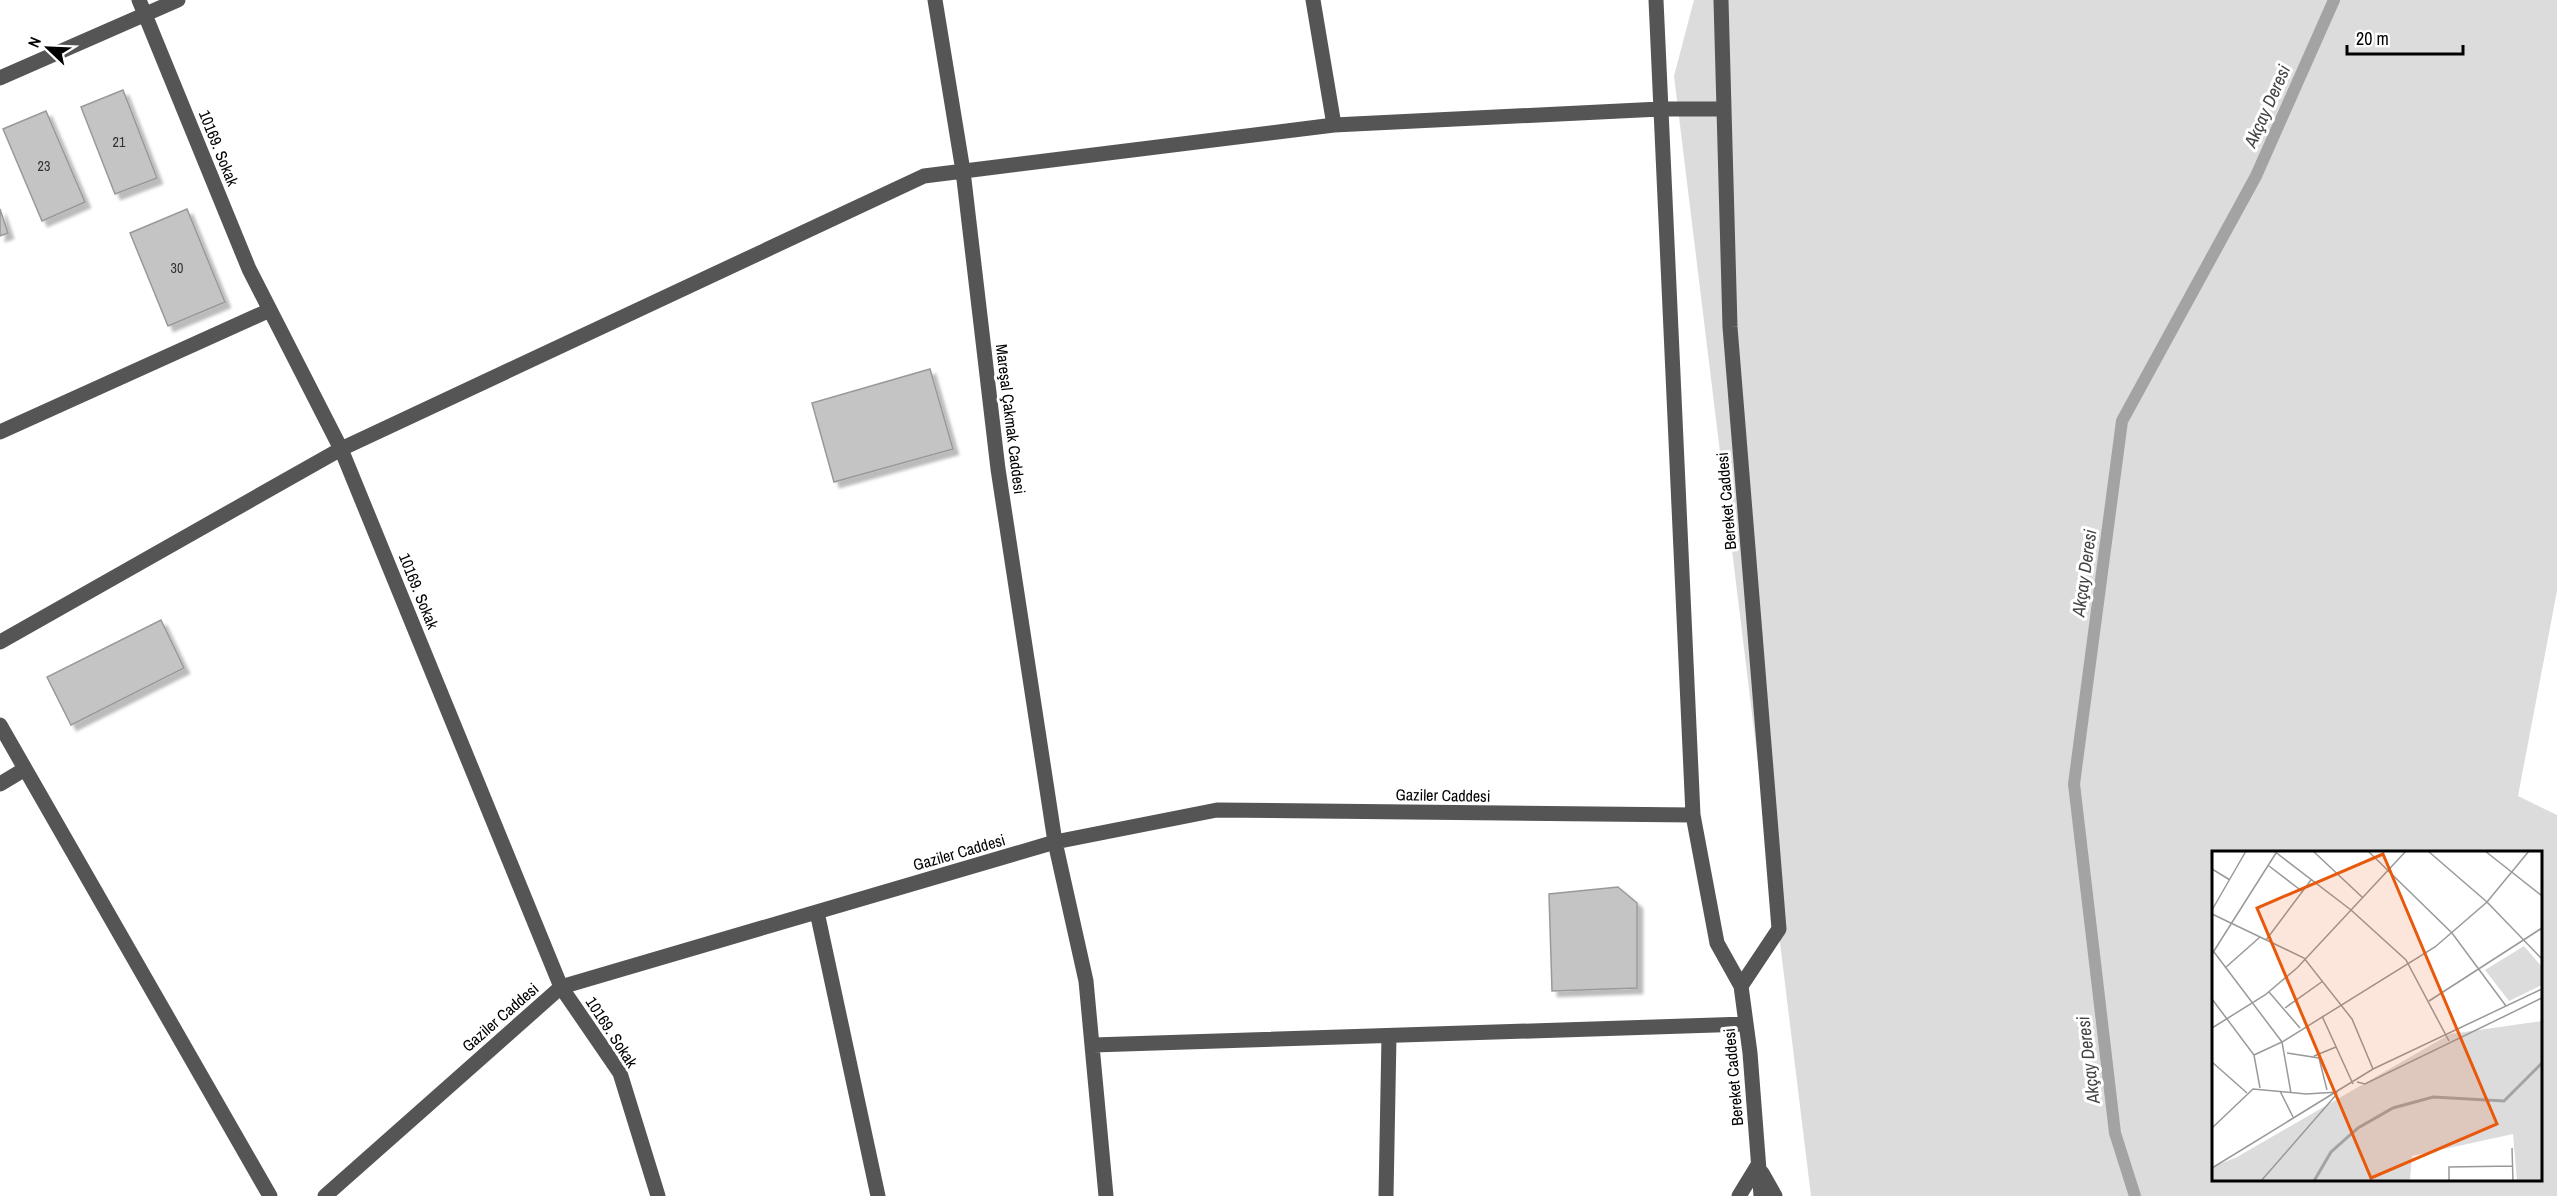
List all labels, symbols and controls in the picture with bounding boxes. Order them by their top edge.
north arrow [18,18,78,78]
scale bar [2347,18,2462,56]
text: 20 m [2356,26,2389,51]
text: N [22,33,46,51]
water label: Akçay Deresi [2237,61,2296,152]
street label: 10169. Sokak [194,107,244,190]
house number: 21 [113,133,126,151]
house number: 23 [38,157,50,175]
house number: 30 [171,259,183,277]
street label: Mareşal Çakmak Caddesi [991,343,1031,495]
street label: Bereket Caddesi [1711,451,1741,551]
water label: Akçay Deresi [2065,528,2102,619]
street label: 10169. Sokak [394,550,444,633]
street label: Gaziler Caddesi [1395,783,1491,807]
street label: Gaziler Caddesi [910,828,1008,876]
inset map [2212,851,2542,1181]
street label: Gaziler Caddesi [457,978,543,1056]
street label: 10169. Sokak [581,992,643,1072]
water label: Akçay Deresi [2070,1015,2106,1106]
street label: Bereket Caddesi [1718,1027,1748,1127]

